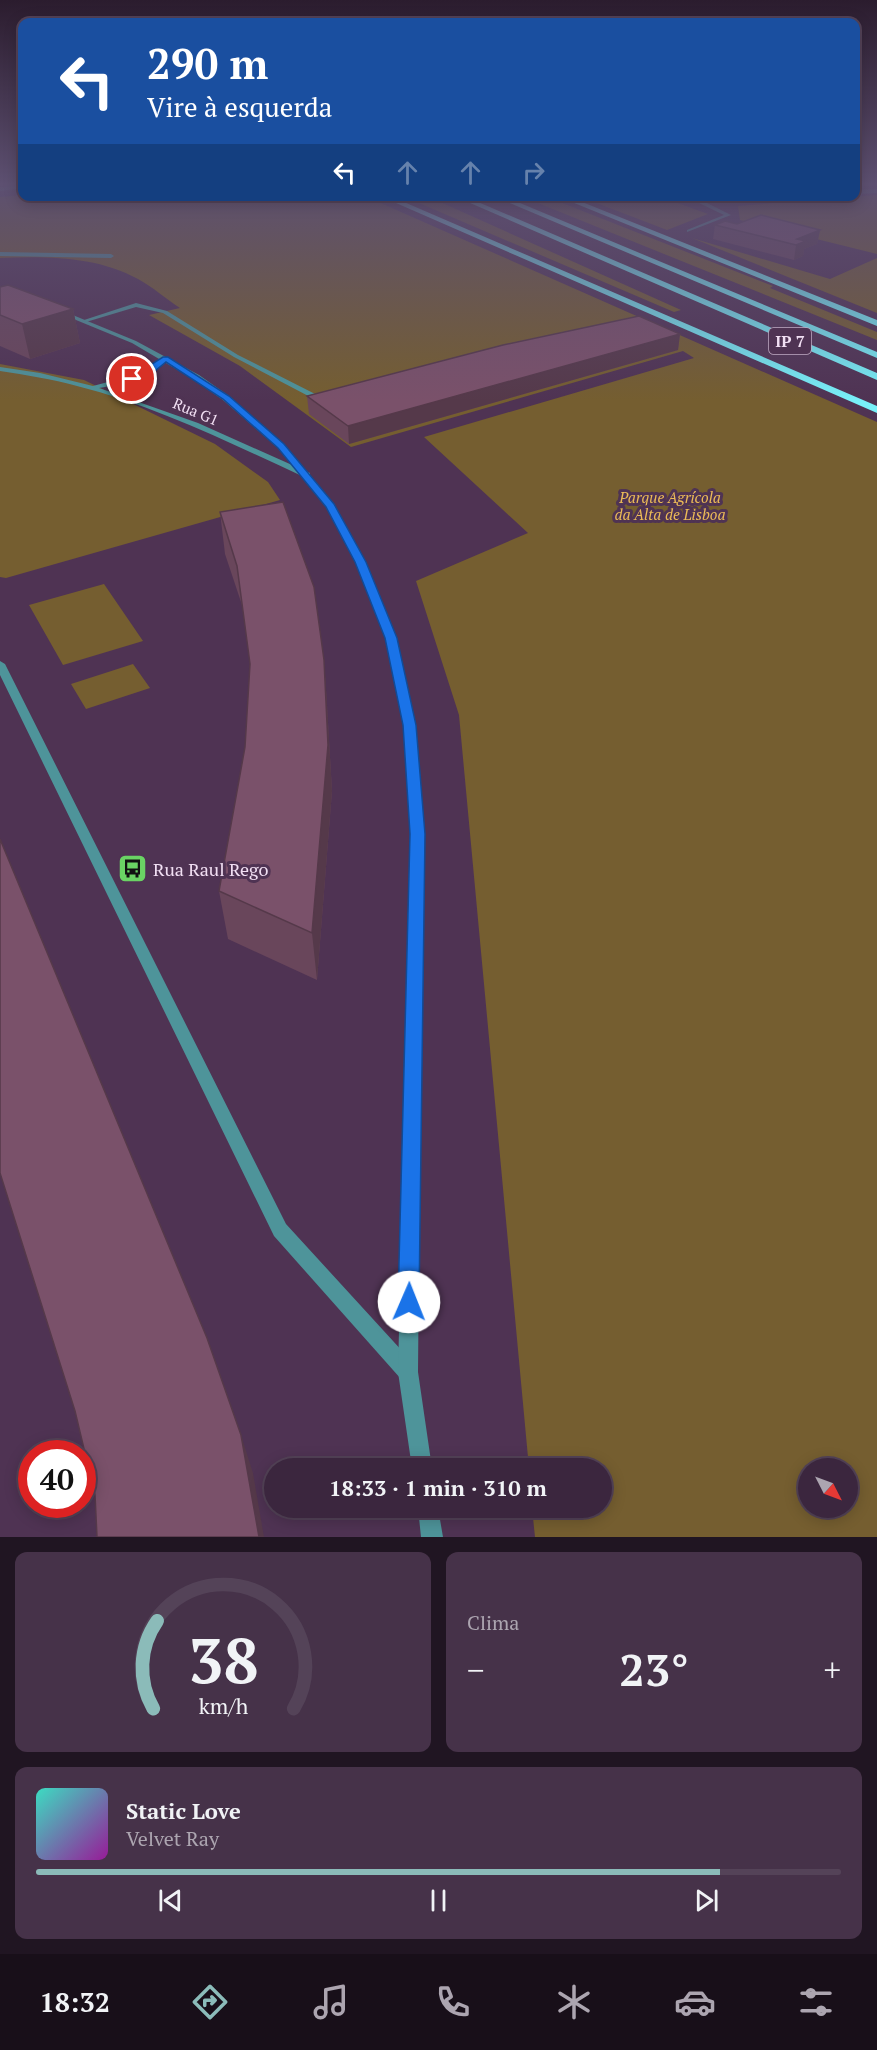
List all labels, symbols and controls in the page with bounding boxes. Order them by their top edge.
text: 290 m [147,35,268,91]
icon: left [48,42,126,120]
text: Vire à esquerda [147,89,332,125]
icon: left [328,156,361,189]
icon: ahead [391,156,424,189]
icon: ahead [454,156,487,189]
icon: right [517,156,550,189]
road number: IP 7 [769,328,811,354]
pin [106,353,157,404]
icon: arrive [115,362,148,395]
street label: Rua G1 [170,392,222,430]
park label: Parque Agrícola da Alta de Lisboa [615,487,725,524]
bus stop icon: Rua Raul Rego [116,853,148,885]
place label: Rua Raul Rego [153,857,269,881]
position arrow [377,1270,441,1334]
speed limit sign: 40 [18,1440,96,1518]
north arrow [798,1458,858,1518]
map controls [798,1458,858,1518]
text: 18:33 · 1 min · 310 m [329,1473,547,1502]
text: Clima [467,1609,519,1636]
text: 38 [188,1618,258,1701]
text: 23° [619,1639,689,1699]
text: − [467,1648,485,1691]
text: + [823,1648,841,1691]
text: km/h [198,1692,248,1720]
text: Static Love [126,1796,241,1825]
text: Velvet Ray [126,1825,219,1852]
icon: previous [154,1884,187,1917]
icon: pause [422,1884,455,1917]
icon: next [690,1884,723,1917]
icon: directions [189,1981,231,2023]
icon: music [310,1981,352,2023]
icon: phone [432,1981,474,2023]
icon: climate [553,1981,595,2023]
icon: car [674,1981,716,2023]
icon: filters [795,1981,837,2023]
text: 18:32 [40,1984,110,2020]

